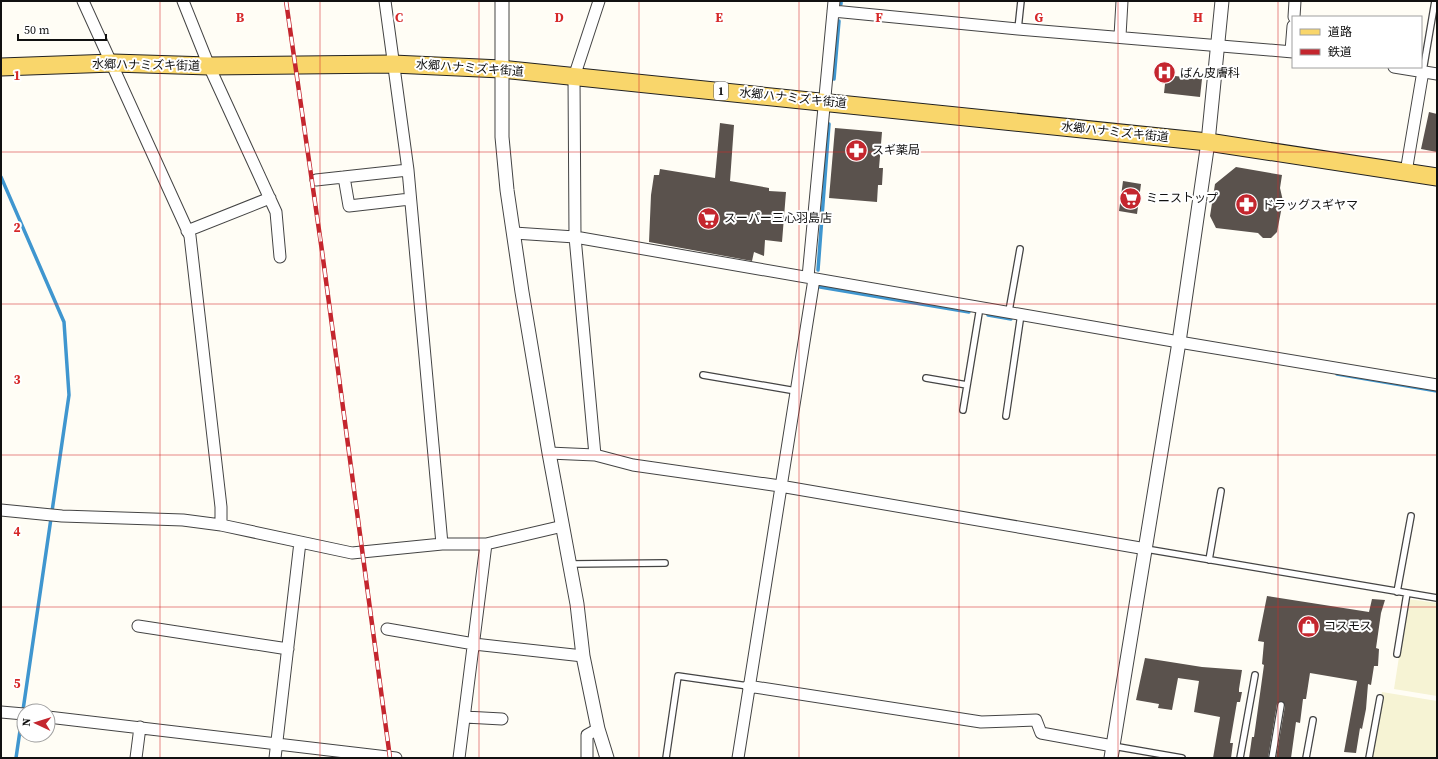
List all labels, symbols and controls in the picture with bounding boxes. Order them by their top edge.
text: B [236,9,245,26]
text: C [395,9,403,26]
text: D [554,9,564,26]
text: E [715,9,723,26]
text: F [875,9,883,26]
text: G [1035,9,1044,26]
text: H [1193,9,1203,26]
scale bar [18,16,106,42]
legend [1292,16,1422,68]
text: 50 m [24,22,50,38]
text: 道路 [1328,24,1352,40]
text: 鉄道 [1328,44,1352,60]
street label: 水郷ハナミズキ街道 [92,56,200,74]
street label: 水郷ハナミズキ街道 [416,56,524,80]
hospital icon: ばん皮膚科 [1151,60,1177,86]
place label: ばん皮膚科 [1180,65,1240,81]
text: 1 [13,67,21,84]
road number: 1 [714,82,728,100]
street label: 水郷ハナミズキ街道 [738,84,848,112]
street label: 水郷ハナミズキ街道 [1060,118,1170,146]
pharmacy icon: スギ薬局 [844,137,870,163]
place label: スギ薬局 [872,142,920,158]
supermarket icon: ミニストップ [1117,185,1143,211]
place label: ミニストップ [1146,190,1218,206]
pharmacy icon: ドラッグスギヤマ [1234,192,1260,218]
place label: ドラッグスギヤマ [1262,197,1358,213]
supermarket icon: スーパー三心羽島店 [695,205,721,231]
place label: スーパー三心羽島店 [724,210,832,226]
text: 2 [13,219,21,236]
text: 3 [13,371,21,388]
text: 4 [13,523,21,540]
shop icon: コスモス [1295,613,1321,639]
place label: コスモス [1324,618,1372,634]
text: 5 [13,675,21,692]
north arrow [16,703,56,743]
text: N [19,718,34,727]

